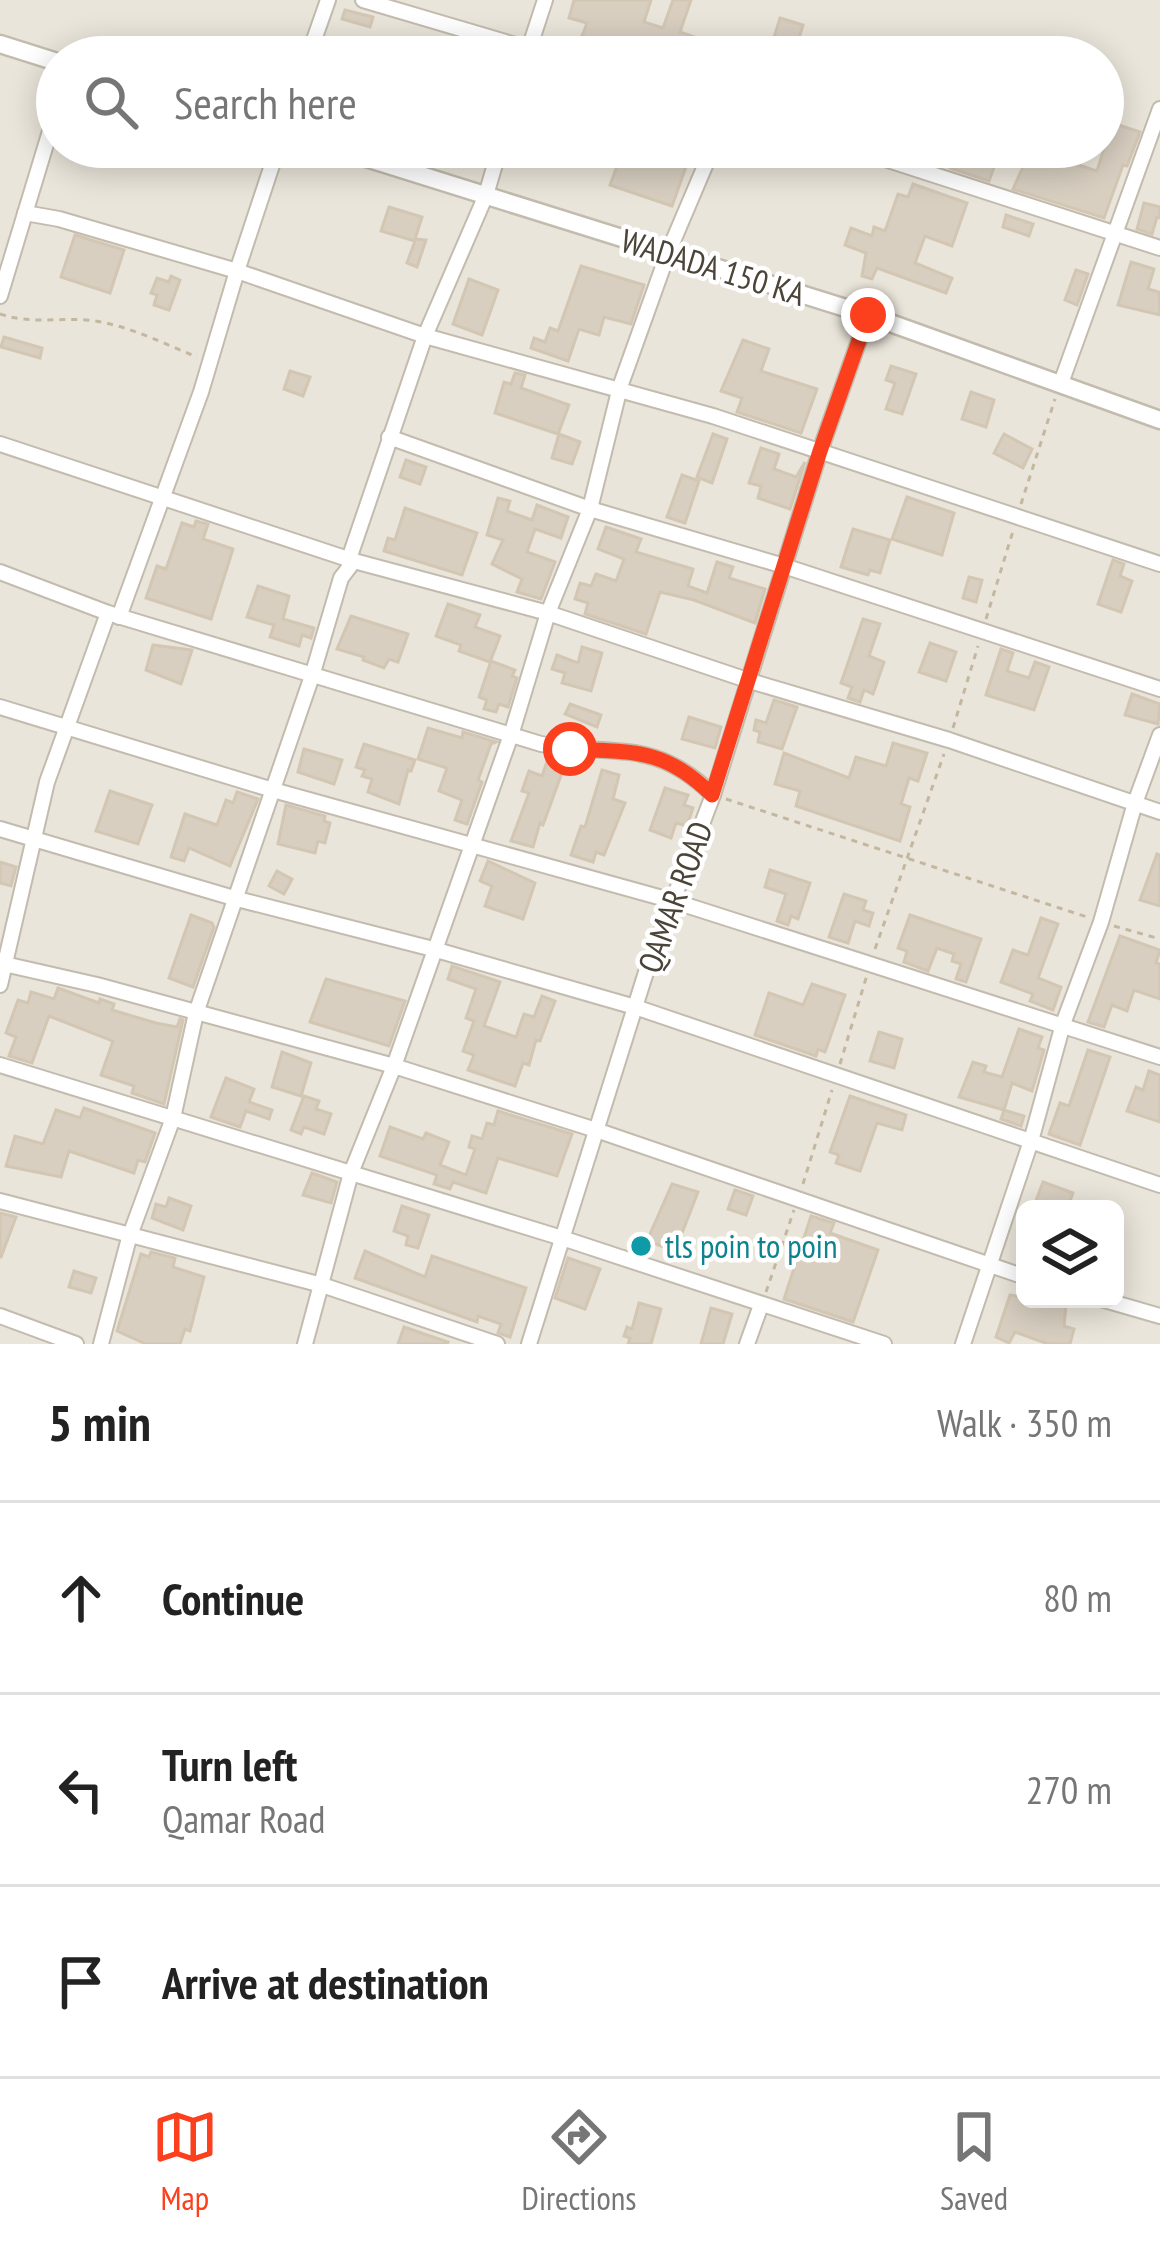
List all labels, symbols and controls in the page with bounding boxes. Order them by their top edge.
search box [36,36,1124,168]
icon: search [78,69,144,135]
text: Search here [174,73,357,131]
street label: WADADA 150 KA [616,218,811,315]
route end [841,288,895,342]
route start [543,722,597,776]
street label: QAMAR ROAD [627,815,722,978]
map controls [1016,1200,1124,1308]
button: layers [1016,1200,1124,1308]
place label: tls poin to poin [665,1224,838,1267]
marker: tls poin to poin [628,1233,654,1259]
text: 5 min [48,1389,151,1455]
text: Walk · 350 m [937,1397,1112,1448]
icon: ahead [48,1565,114,1631]
text: Continue [162,1569,304,1627]
text: 80 m [1043,1572,1112,1623]
text: Turn left [162,1735,297,1793]
icon: left [48,1757,114,1823]
text: 270 m [1026,1764,1112,1815]
text: Qamar Road [162,1793,326,1844]
icon: arrive [48,1949,114,2015]
text: Arrive at destination [162,1953,489,2011]
tab: Map [152,2104,218,2219]
tab: Directions [522,2104,636,2219]
tab: Saved [940,2104,1008,2219]

